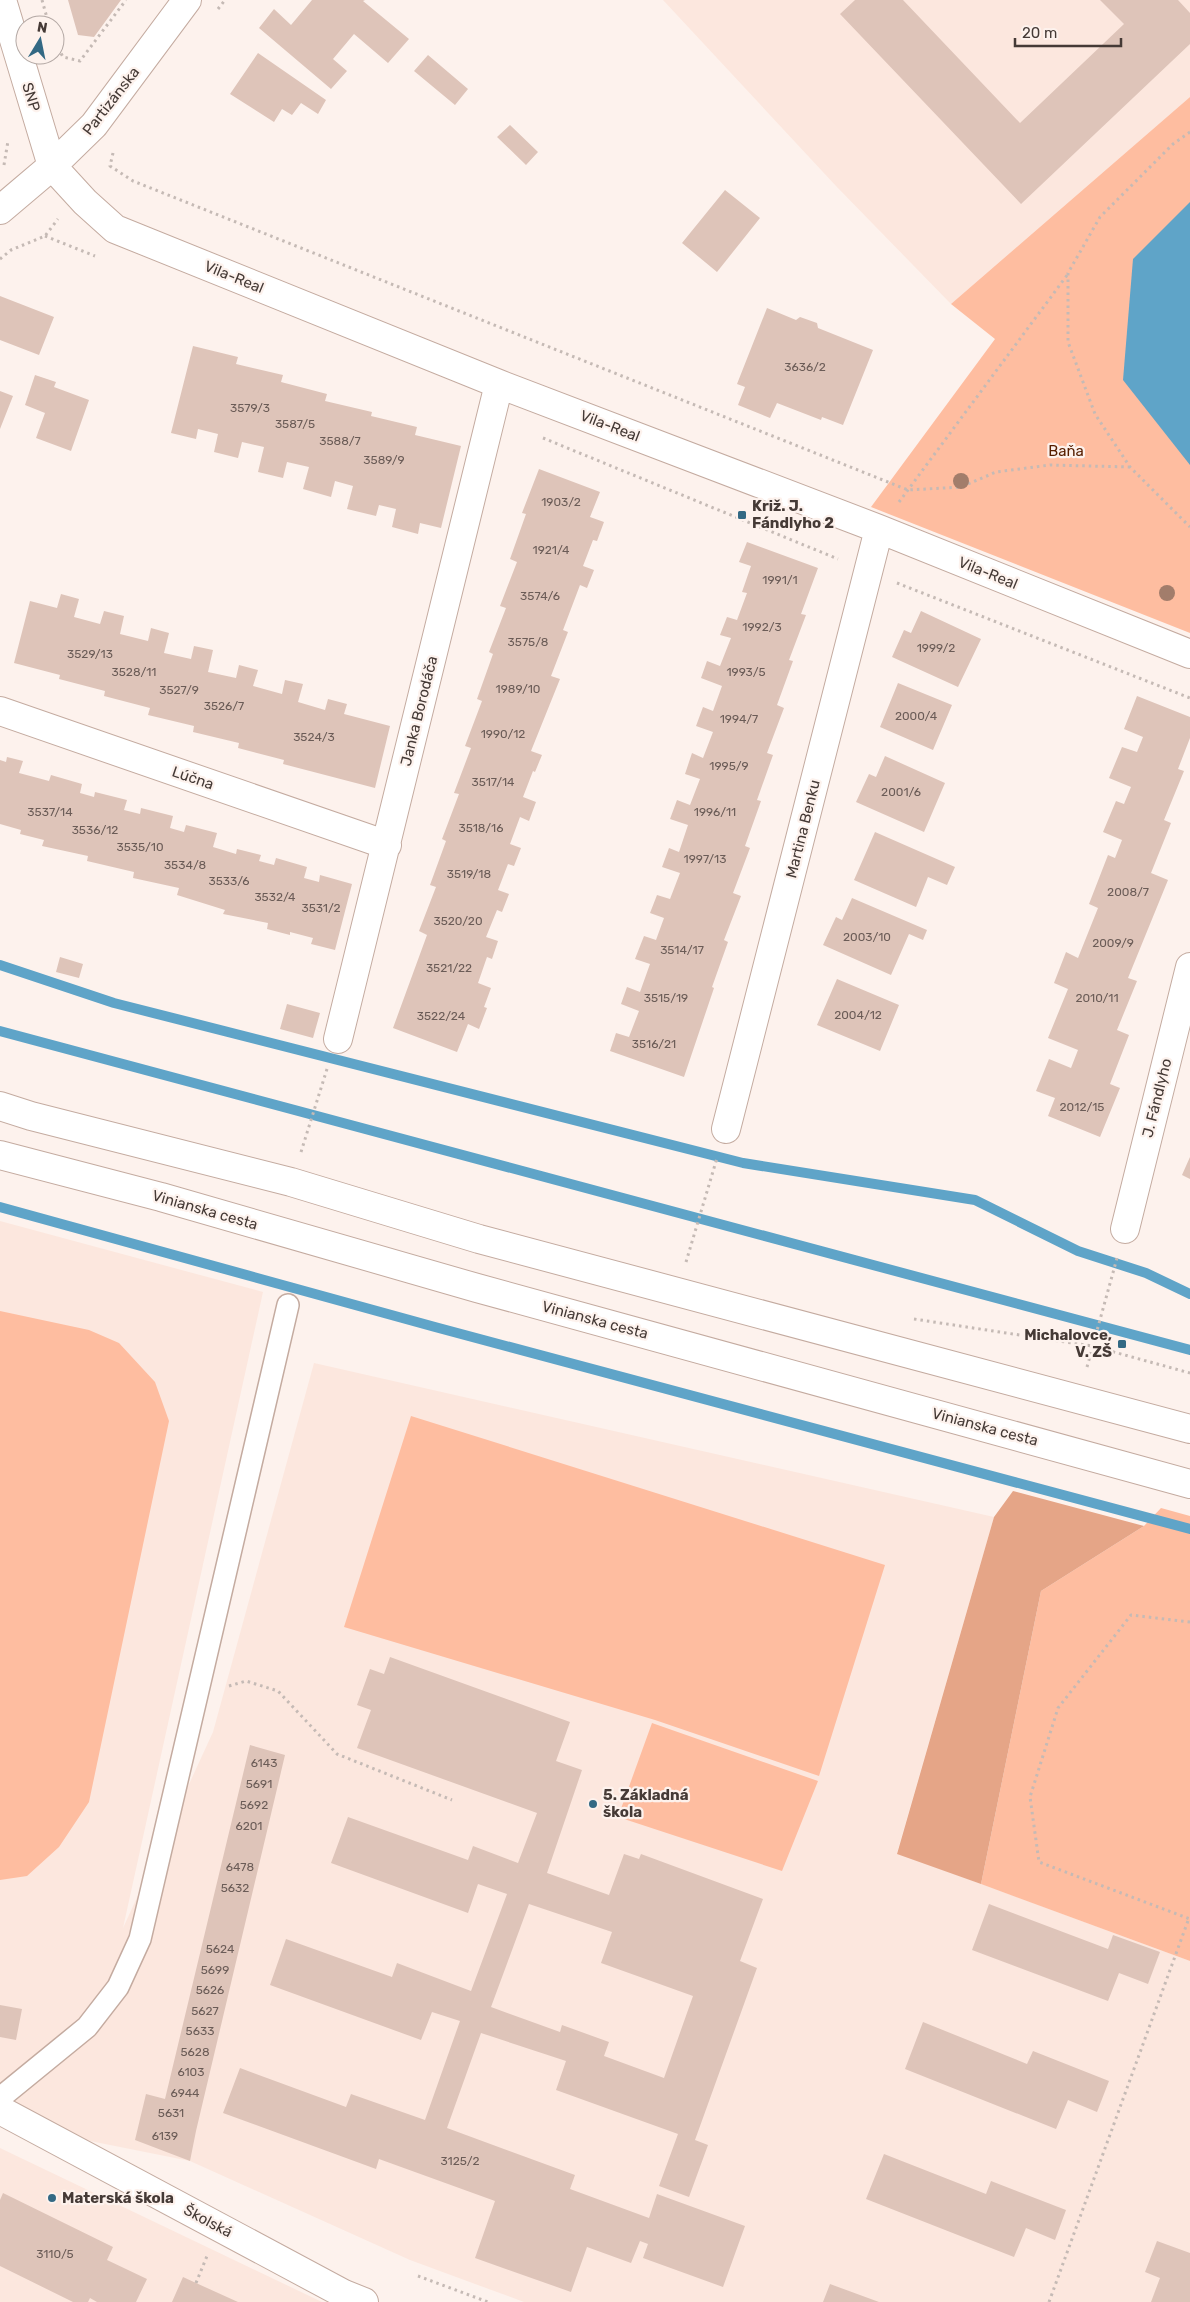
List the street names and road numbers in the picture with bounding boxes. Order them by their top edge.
street label: Partizánska [79,63,143,139]
street label: SNP [18,80,44,114]
street label: Vila-Real [202,257,266,297]
street label: Vila-Real [578,406,642,446]
street label: Vila-Real [956,553,1020,593]
street label: Janka Borodáča [397,654,441,768]
street label: Lúčna [170,763,216,793]
street label: Martina Benku [782,778,824,880]
street label: J. Fándlyho [1138,1057,1176,1139]
street label: Vinianska cesta [150,1186,260,1234]
street label: Vinianska cesta [540,1297,650,1343]
street label: Vinianska cesta [930,1404,1040,1450]
street label: Školská [181,2201,235,2241]

